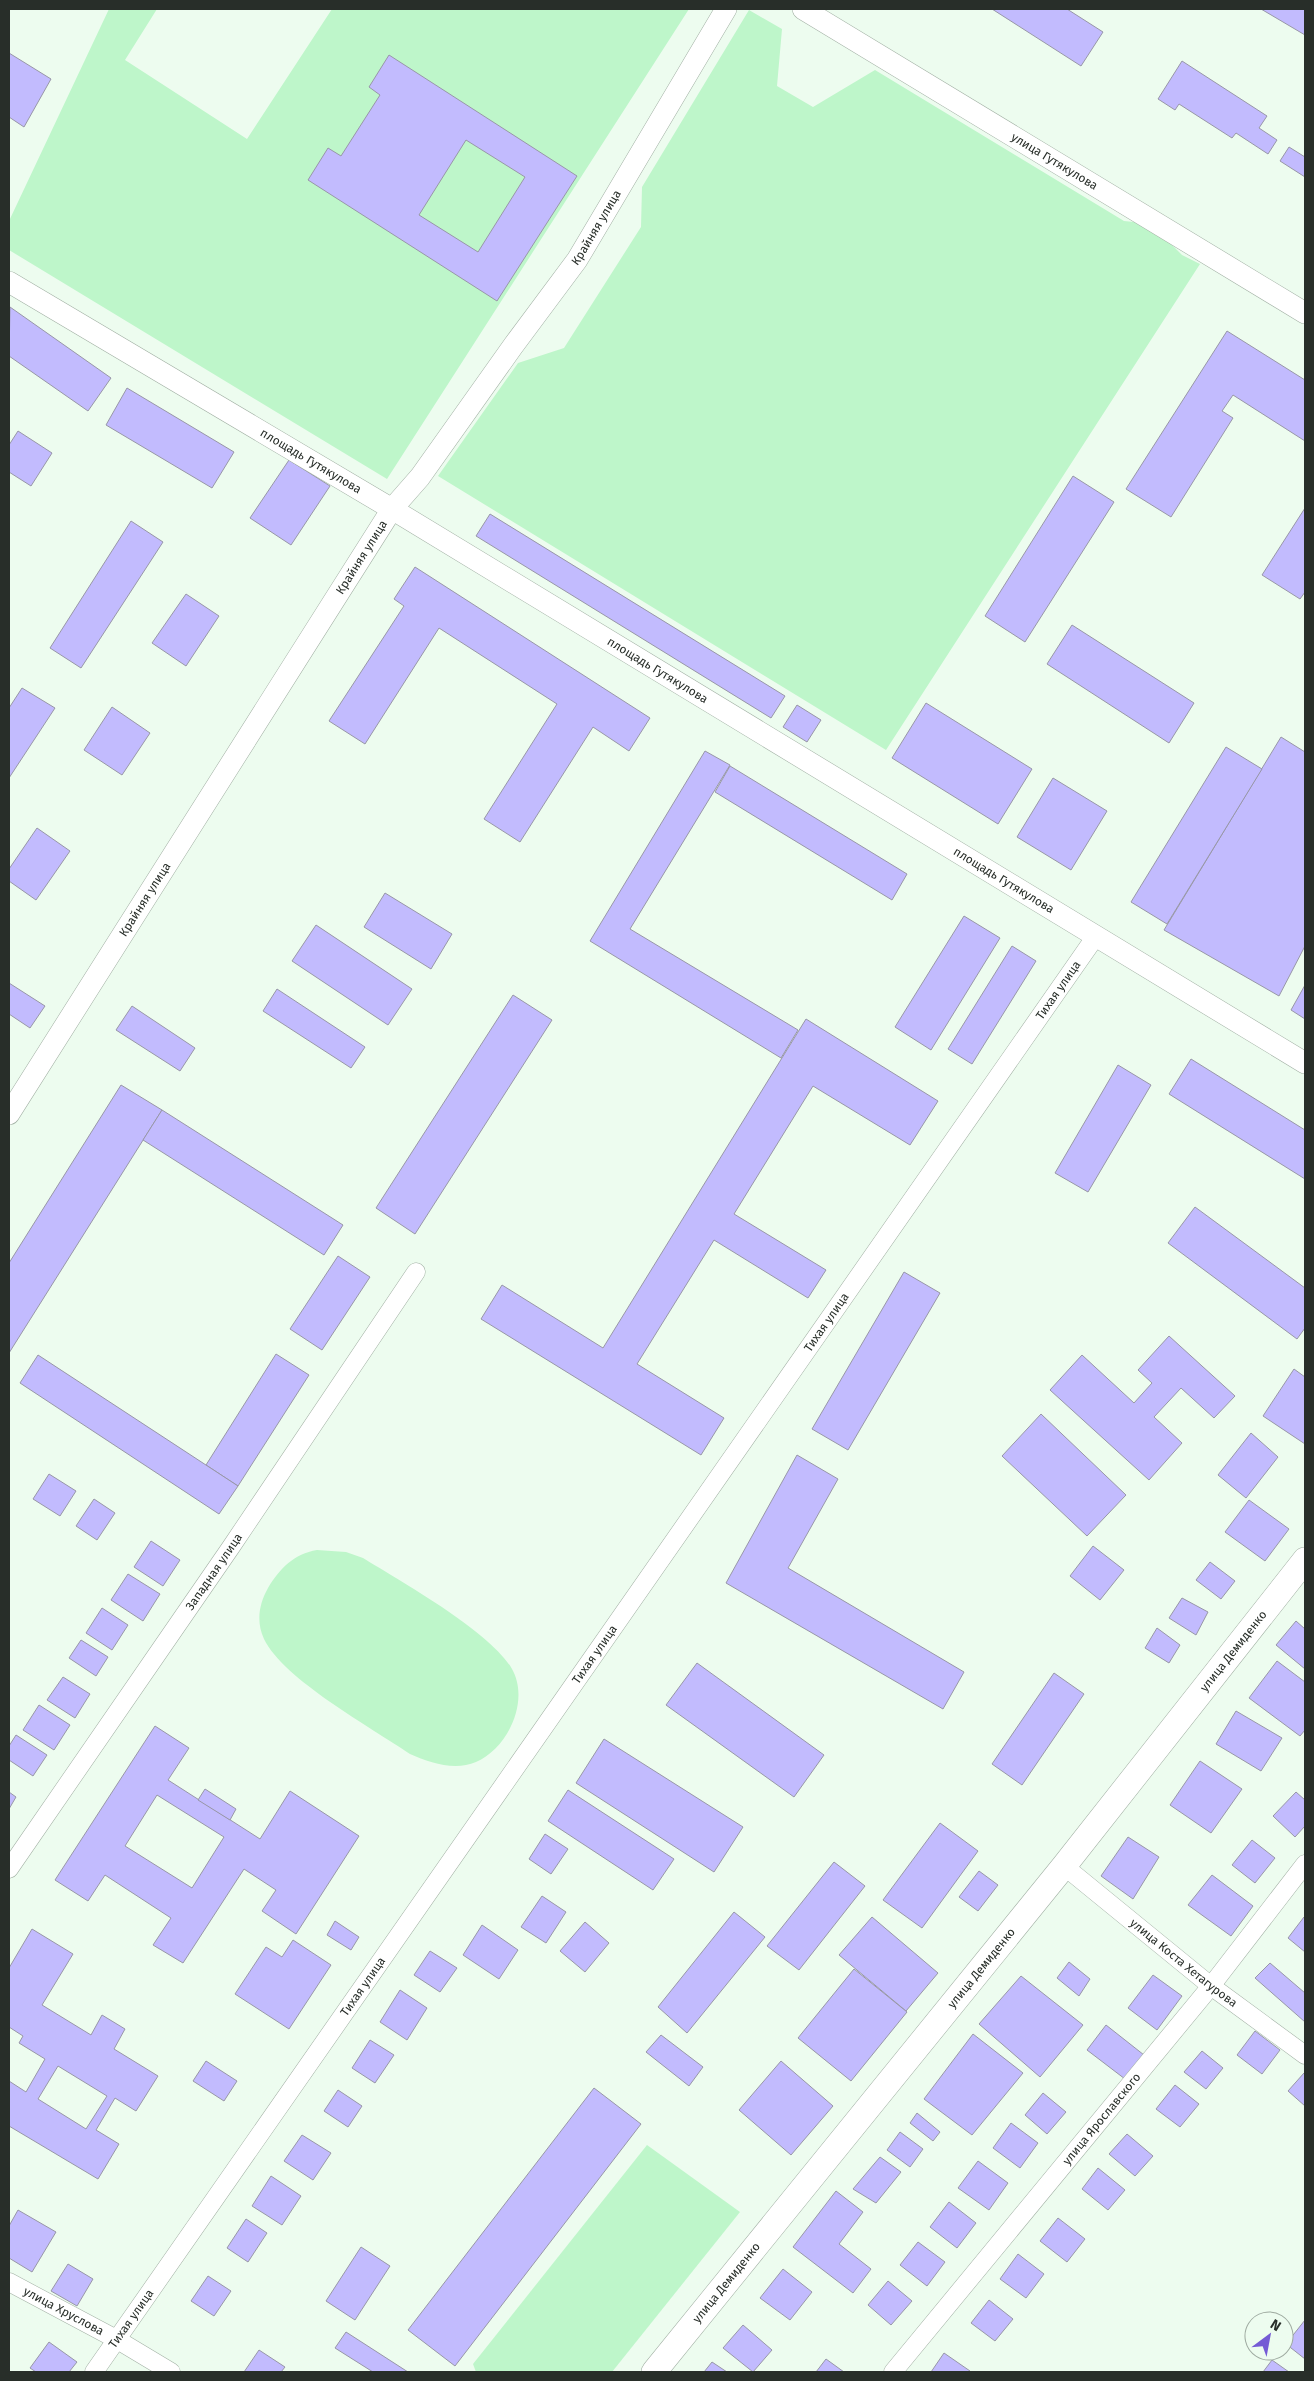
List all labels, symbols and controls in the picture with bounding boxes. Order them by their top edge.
street label: улица Гутякулова [1009,130,1100,193]
street label: Крайняя улица [568,188,624,268]
street label: площадь Гутякулова [258,426,364,496]
street label: Крайняя улица [333,518,390,597]
street label: площадь Гутякулова [605,634,711,706]
street label: площадь Гутякулова [951,844,1057,916]
street label: Крайняя улица [116,860,173,939]
street label: Тихая улица [1033,958,1084,1022]
street label: Тихая улица [801,1290,852,1354]
street label: Западная улица [183,1531,245,1613]
street label: улица Демиденко [1197,1608,1270,1694]
street label: Тихая улица [569,1622,620,1687]
street label: улица Коста Хетагурова [1127,1916,1240,2010]
street label: улица Демиденко [945,1925,1018,2011]
street label: Тихая улица [338,1954,388,2019]
street label: улица Ярославского [1060,2070,1143,2168]
street label: улица Демиденко [690,2240,763,2326]
street label: улица Хруслова [21,2284,106,2338]
street label: Тихая улица [106,2287,157,2351]
north arrow [1244,2311,1294,2361]
text: N [1267,2316,1284,2335]

